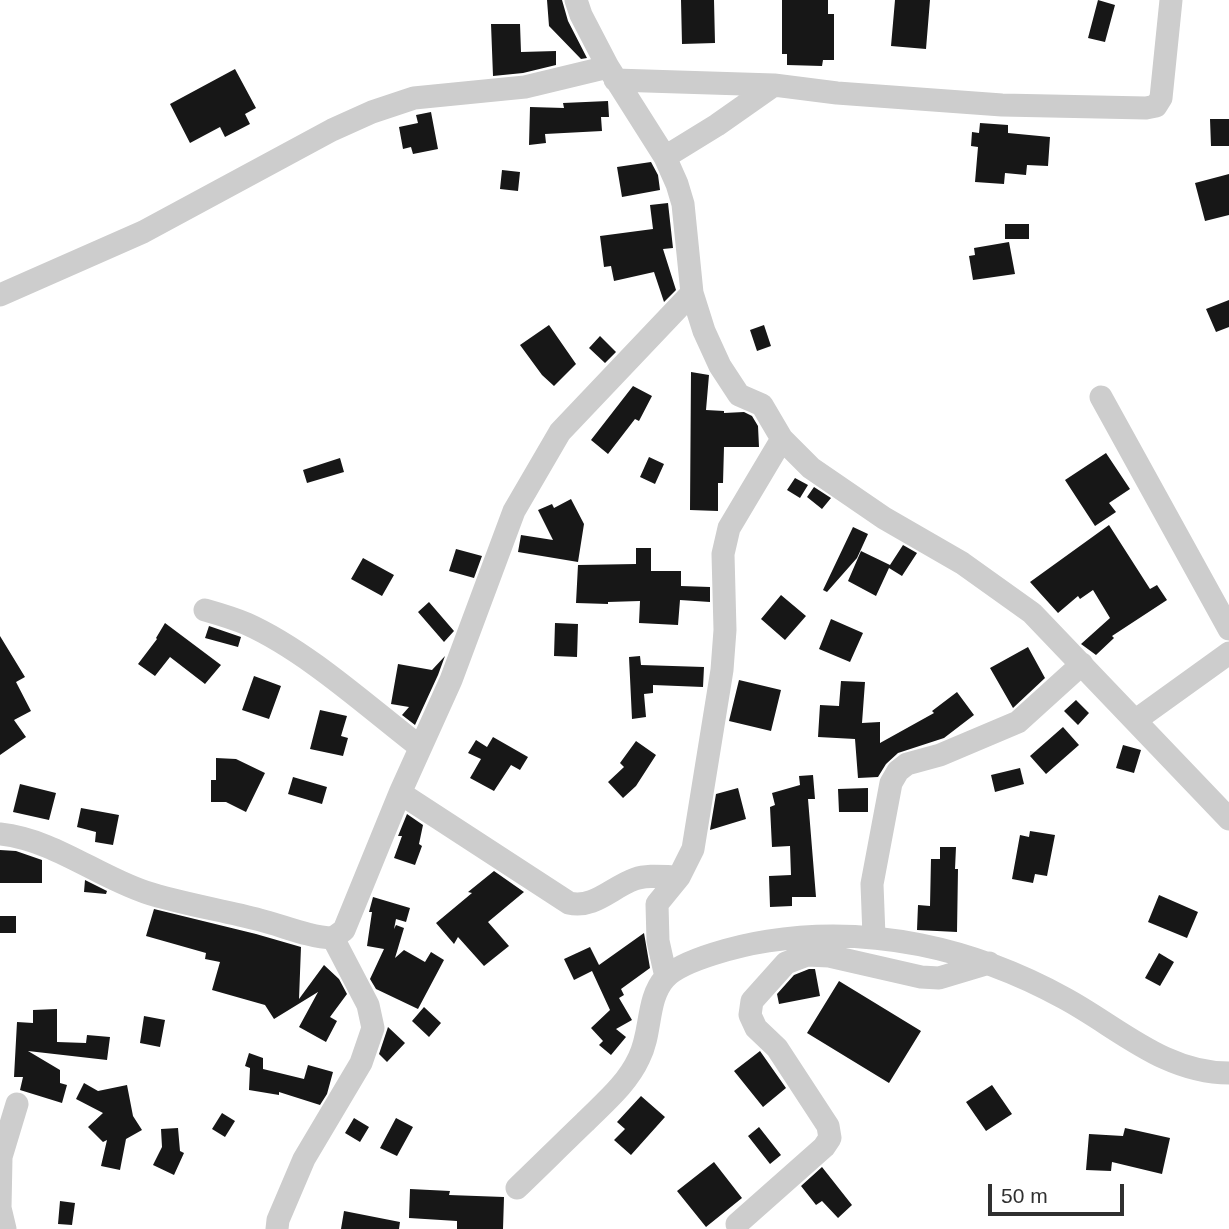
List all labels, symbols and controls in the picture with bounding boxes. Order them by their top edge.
scale bar [991,1170,1128,1214]
text: 50 m [1001,1184,1048,1207]

